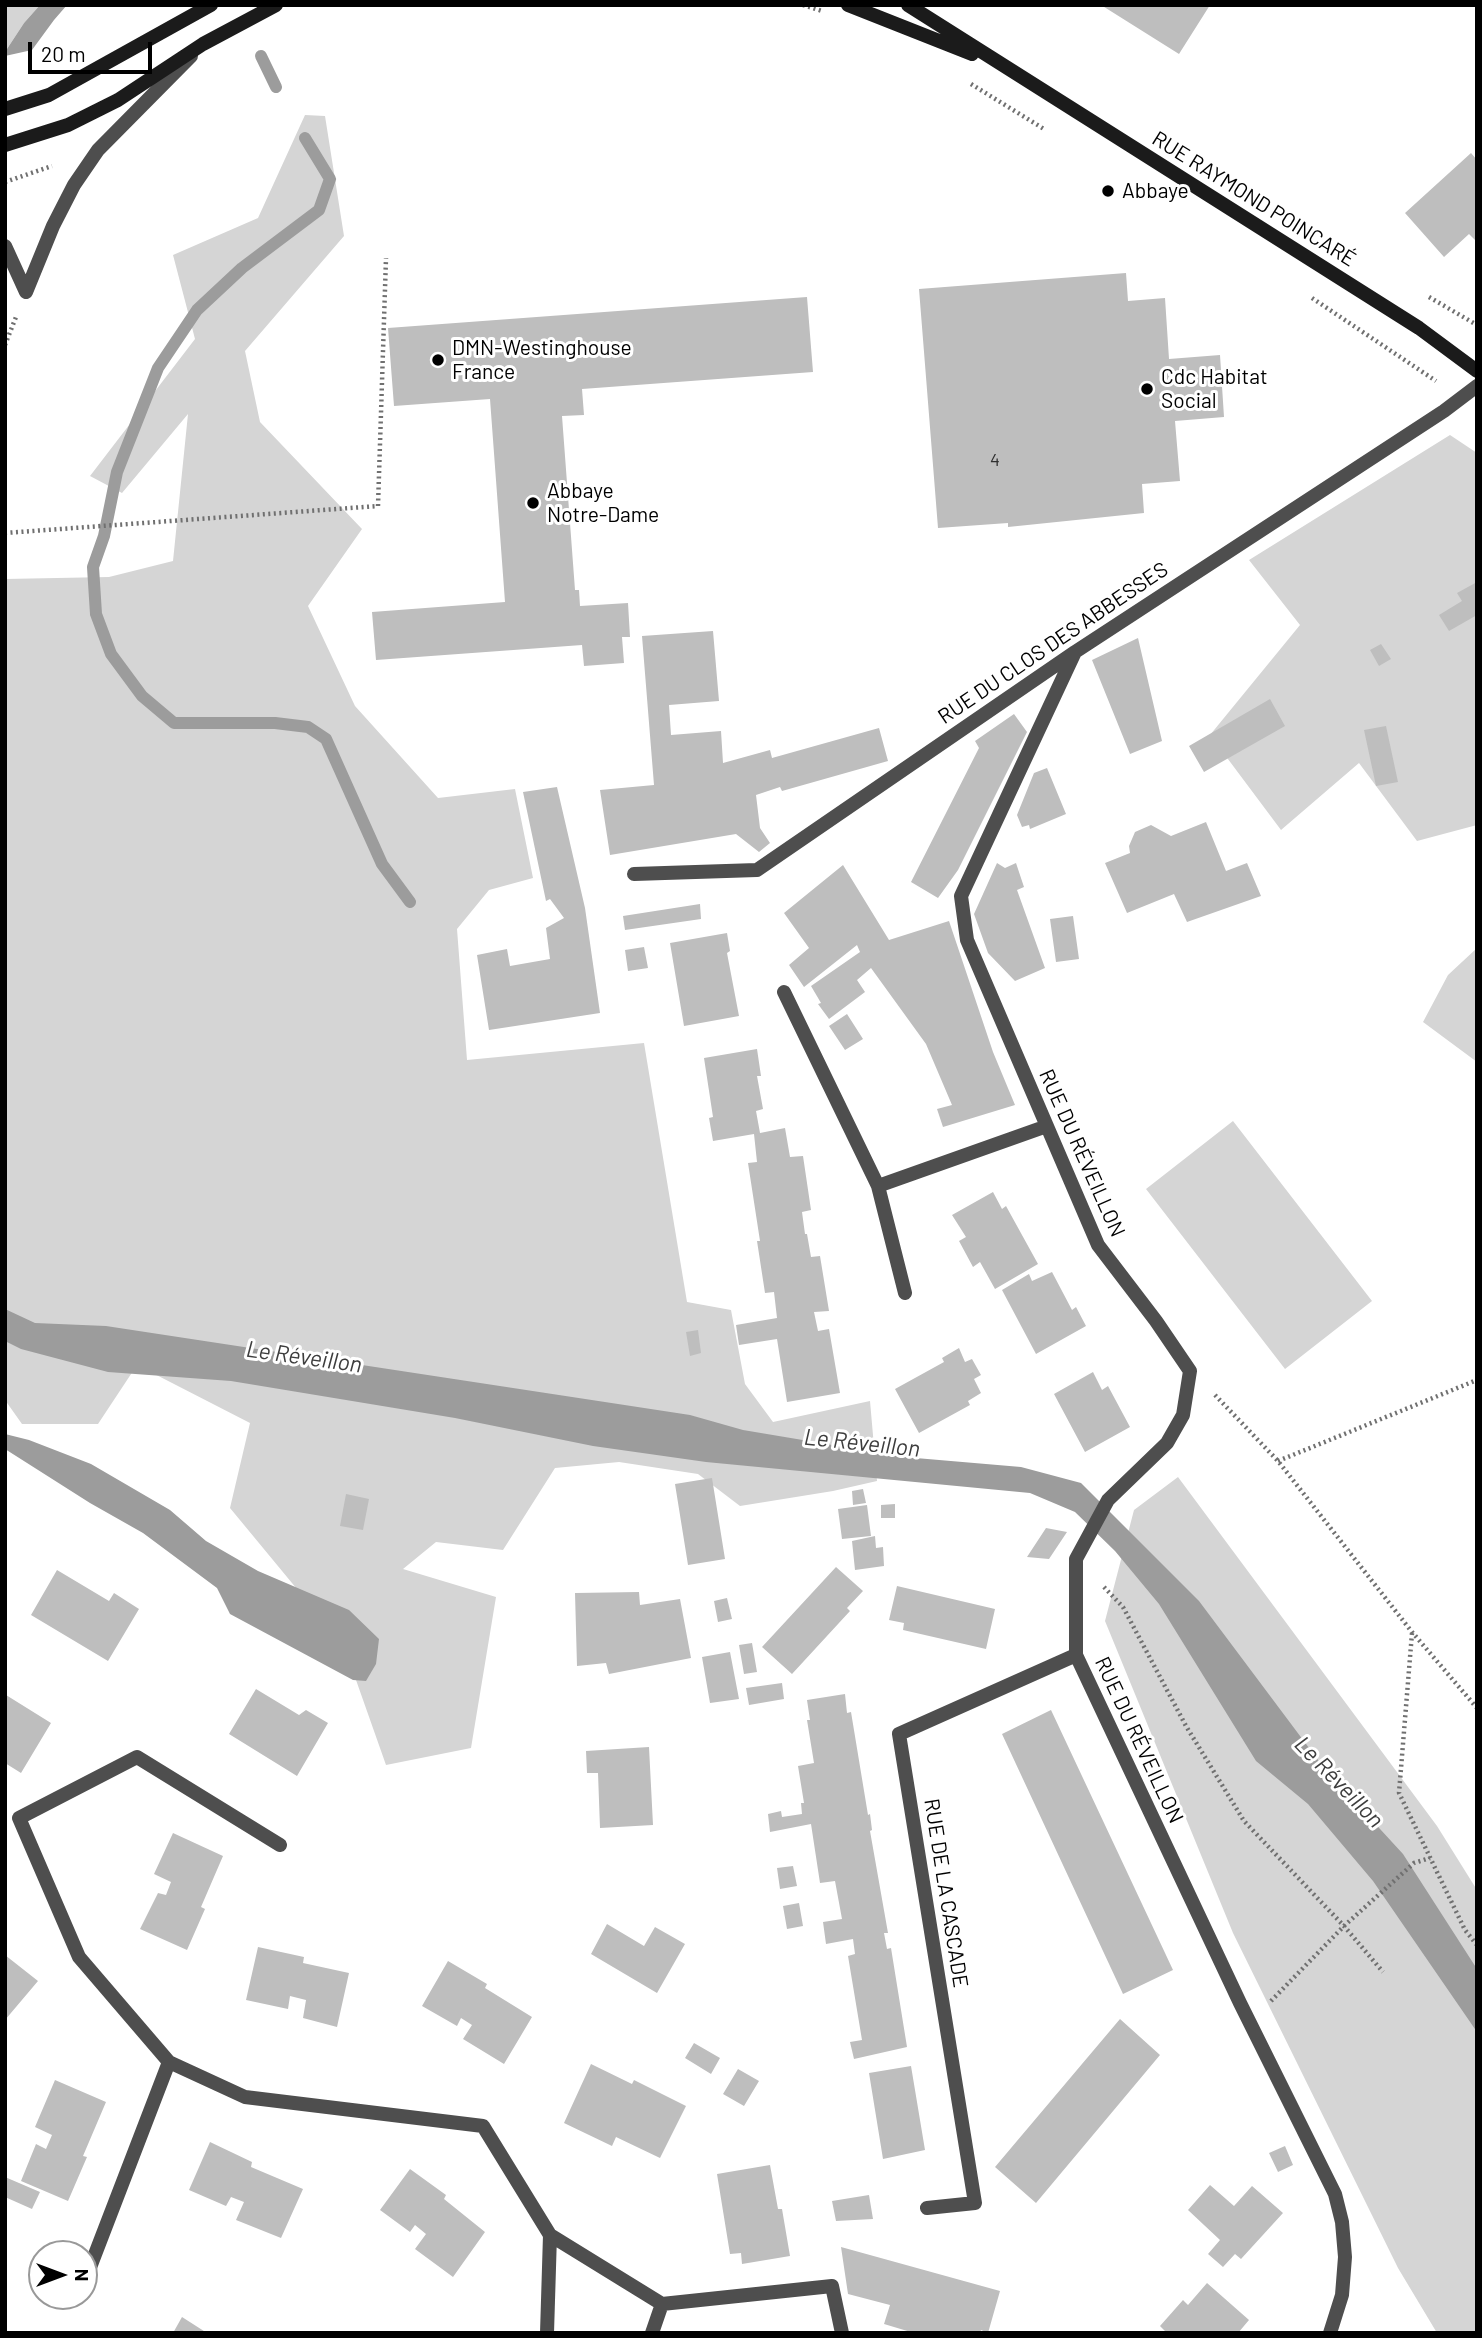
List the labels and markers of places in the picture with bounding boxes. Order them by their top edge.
place label: Abbaye [1122,178,1189,204]
marker: Abbaye [1100,183,1116,199]
place label: DMN-Westinghouse France [452,335,632,385]
marker: DMN-Westinghouse France [430,352,446,368]
place label: Cdc Habitat Social [1161,364,1268,414]
marker: Cdc Habitat Social [1139,381,1155,397]
place label: Abbaye Notre-Dame [547,478,659,528]
marker: Abbaye Notre-Dame [525,495,541,511]

